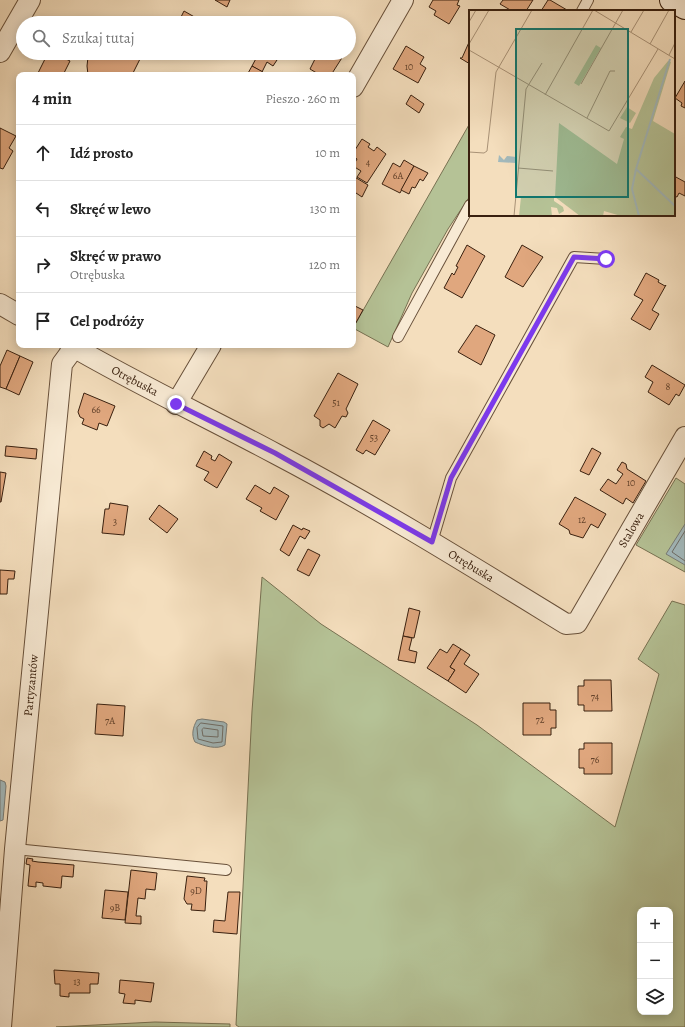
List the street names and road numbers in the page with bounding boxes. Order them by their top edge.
street label: Otrębuska [109,362,161,400]
street label: Stalowa [614,509,648,551]
street label: Otrębuska [445,546,497,586]
street label: Partyzantów [20,653,42,717]

